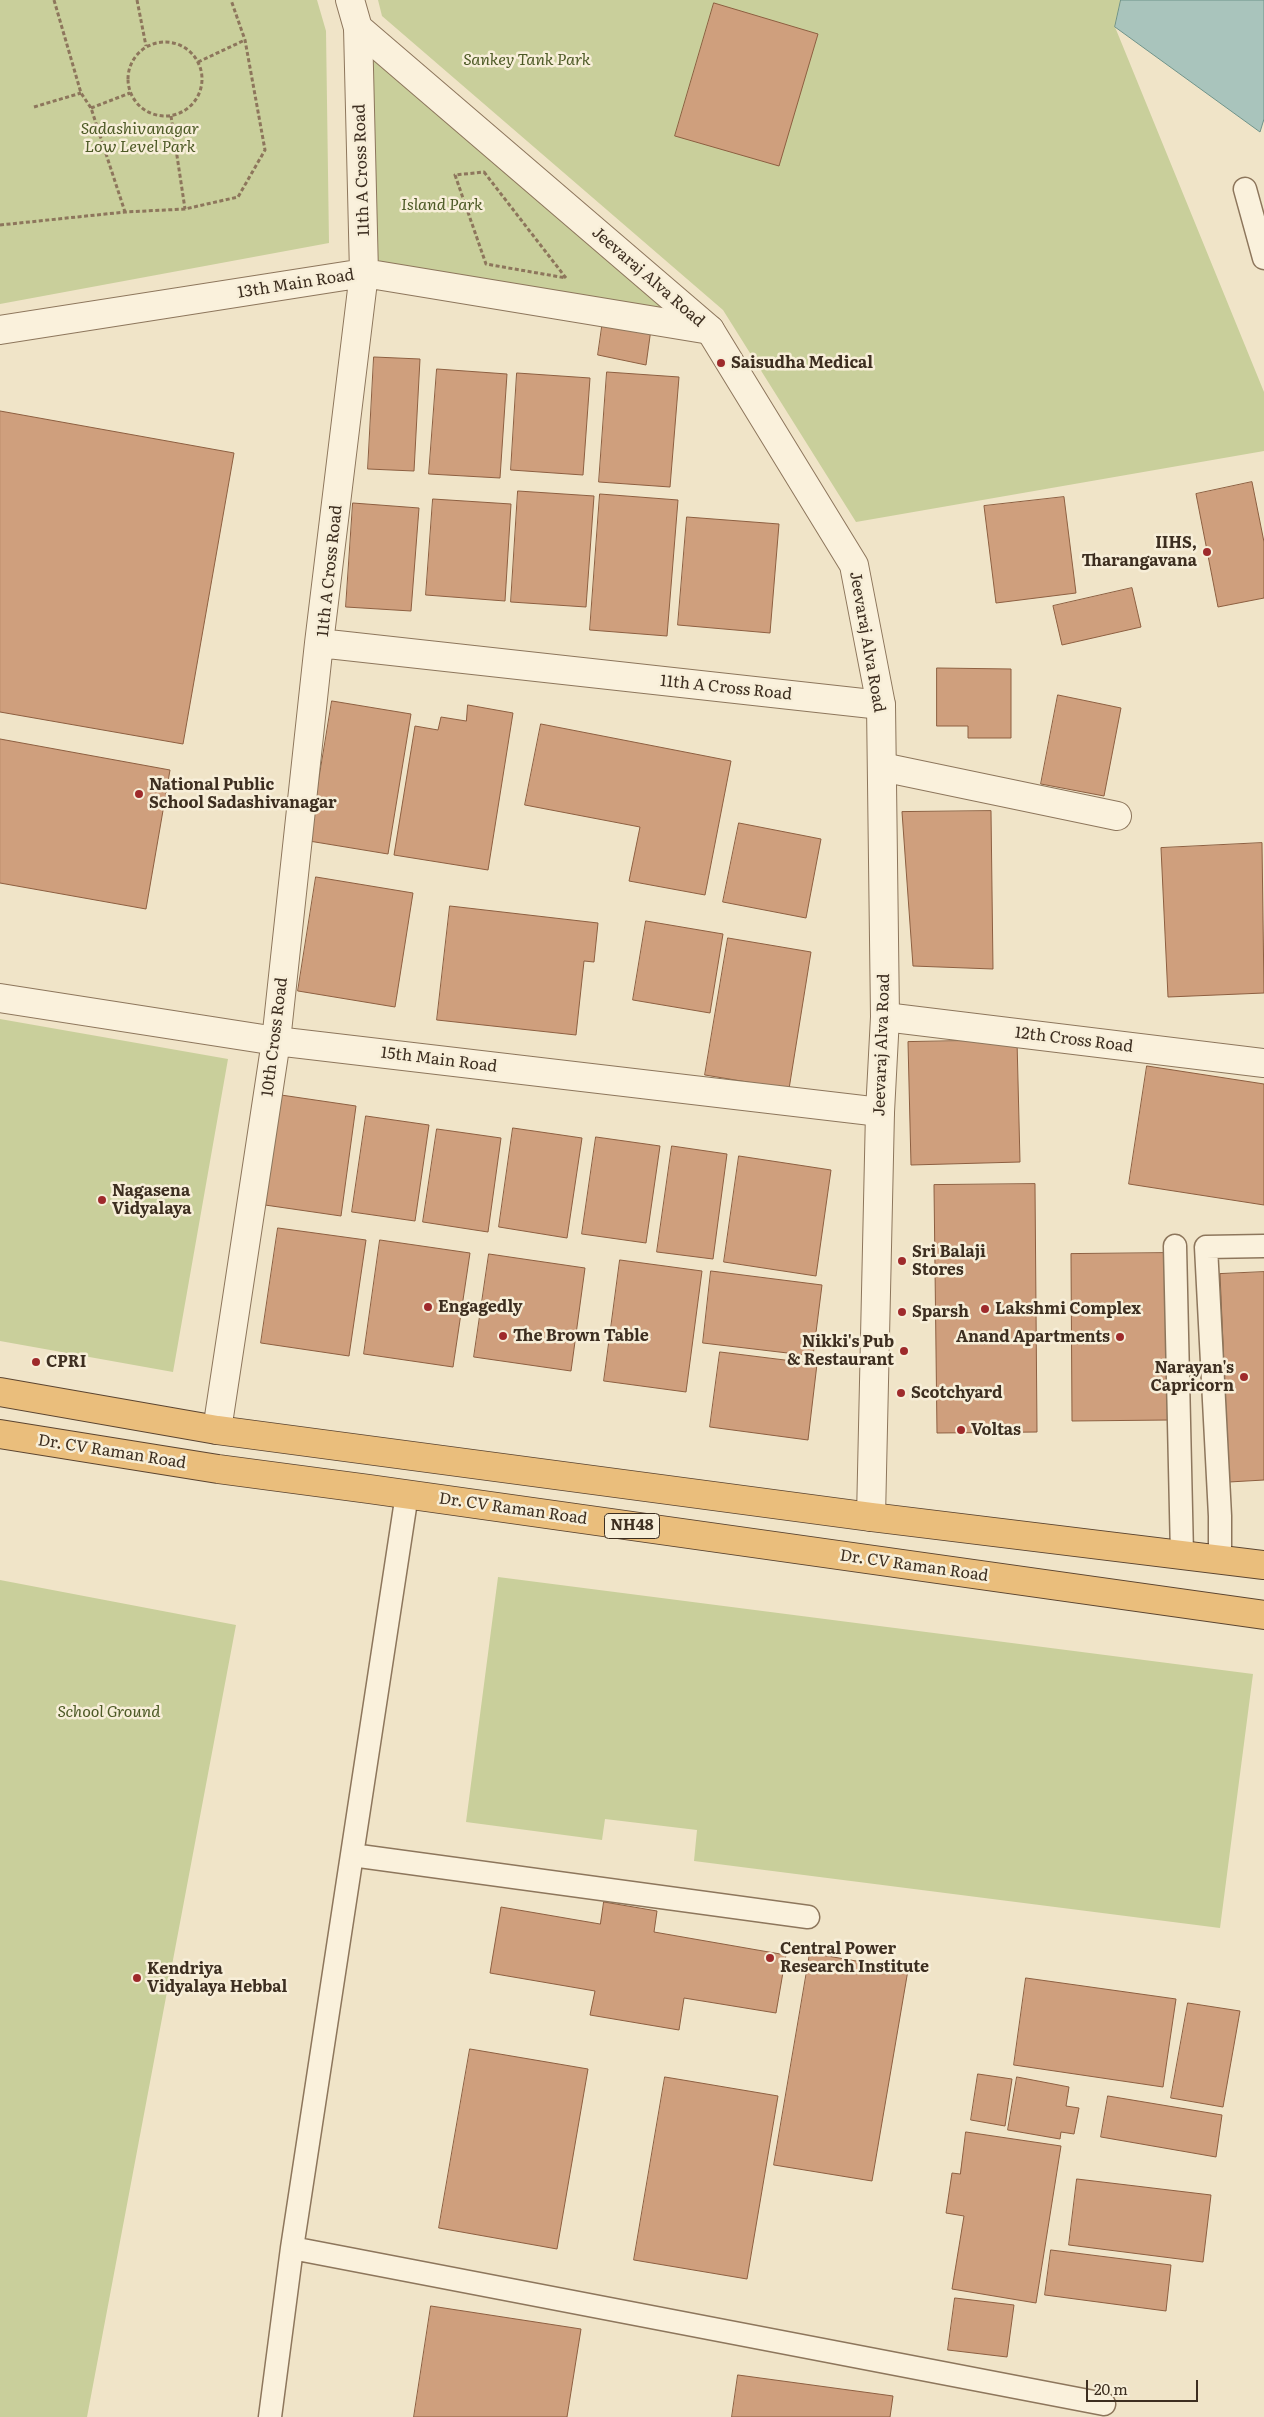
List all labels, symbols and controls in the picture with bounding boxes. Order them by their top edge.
park label: Sankey Tank Park [463,50,591,70]
street label: 11th A Cross Road [350,103,374,237]
park label: Sadashivanagar Low Level Park [81,119,199,157]
park label: Island Park [401,195,483,215]
street label: Jeevaraj Alva Road [588,223,708,331]
street label: 13th Main Road [236,265,356,303]
place label: Saisudha Medical [731,353,873,373]
marker: Saisudha Medical [715,357,727,369]
street label: 11th A Cross Road [314,504,346,638]
place label: IIHS, Tharangavana [1081,533,1197,571]
marker: IIHS, Tharangavana [1201,546,1213,558]
street label: Jeevaraj Alva Road [845,570,889,714]
street label: 11th A Cross Road [659,672,793,704]
place label: National Public School Sadashivanagar [149,775,337,813]
marker: National Public School Sadashivanagar [133,788,145,800]
street label: Jeevaraj Alva Road [870,973,894,1117]
street label: 10th Cross Road [258,976,292,1098]
street label: 12th Cross Road [1014,1023,1134,1057]
street label: 15th Main Road [380,1043,498,1077]
place label: Nagasena Vidyalaya [112,1181,192,1219]
marker: Nagasena Vidyalaya [96,1194,108,1206]
place label: Sri Balaji Stores [912,1242,986,1280]
marker: Sri Balaji Stores [896,1255,908,1267]
place label: Engagedly [438,1297,522,1317]
place label: Lakshmi Complex [995,1299,1141,1319]
marker: Engagedly [422,1301,434,1313]
place label: Sparsh [912,1302,969,1322]
marker: Lakshmi Complex [979,1303,991,1315]
marker: Sparsh [896,1306,908,1318]
place label: The Brown Table [513,1326,649,1346]
place label: Anand Apartments [956,1327,1110,1347]
marker: The Brown Table [497,1330,509,1342]
marker: Anand Apartments [1114,1331,1126,1343]
place label: Nikki's Pub & Restaurant [787,1332,894,1370]
marker: Nikki's Pub & Restaurant [898,1345,910,1357]
place label: CPRI [46,1352,86,1372]
marker: CPRI [30,1356,42,1368]
place label: Narayan's Capricorn [1151,1358,1234,1396]
marker: Narayan's Capricorn [1238,1371,1250,1383]
place label: Scotchyard [911,1383,1003,1403]
marker: Scotchyard [895,1387,907,1399]
place label: Voltas [971,1420,1021,1440]
marker: Voltas [955,1424,967,1436]
street label: Dr. CV Raman Road [37,1431,187,1473]
street label: Dr. CV Raman Road [437,1489,589,1529]
road number: NH48 [604,1514,660,1538]
street label: Dr. CV Raman Road [838,1546,990,1586]
park label: School Ground [58,1702,160,1722]
place label: Central Power Research Institute [780,1939,929,1977]
marker: Central Power Research Institute [764,1952,776,1964]
place label: Kendriya Vidyalaya Hebbal [147,1959,287,1997]
marker: Kendriya Vidyalaya Hebbal [131,1972,143,1984]
scale bar [1089,2370,1202,2402]
text: 20 m [1094,2377,1128,2400]

